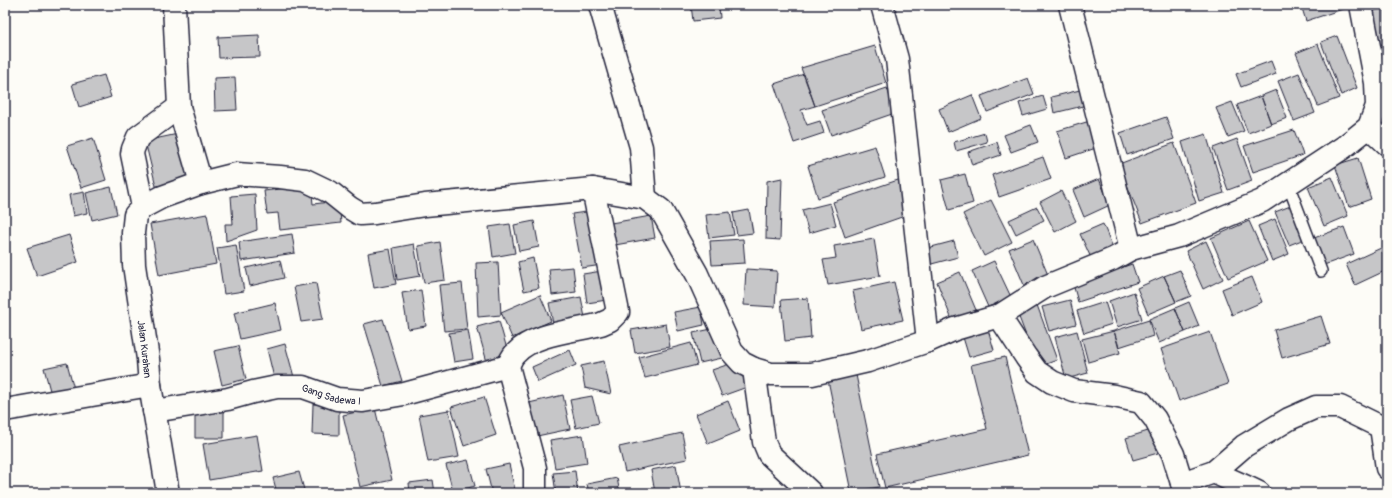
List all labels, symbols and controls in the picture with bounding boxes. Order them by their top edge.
street label: Jalan Kurahan [135,320,154,379]
street label: Gang Sadewa I [300,382,361,408]

